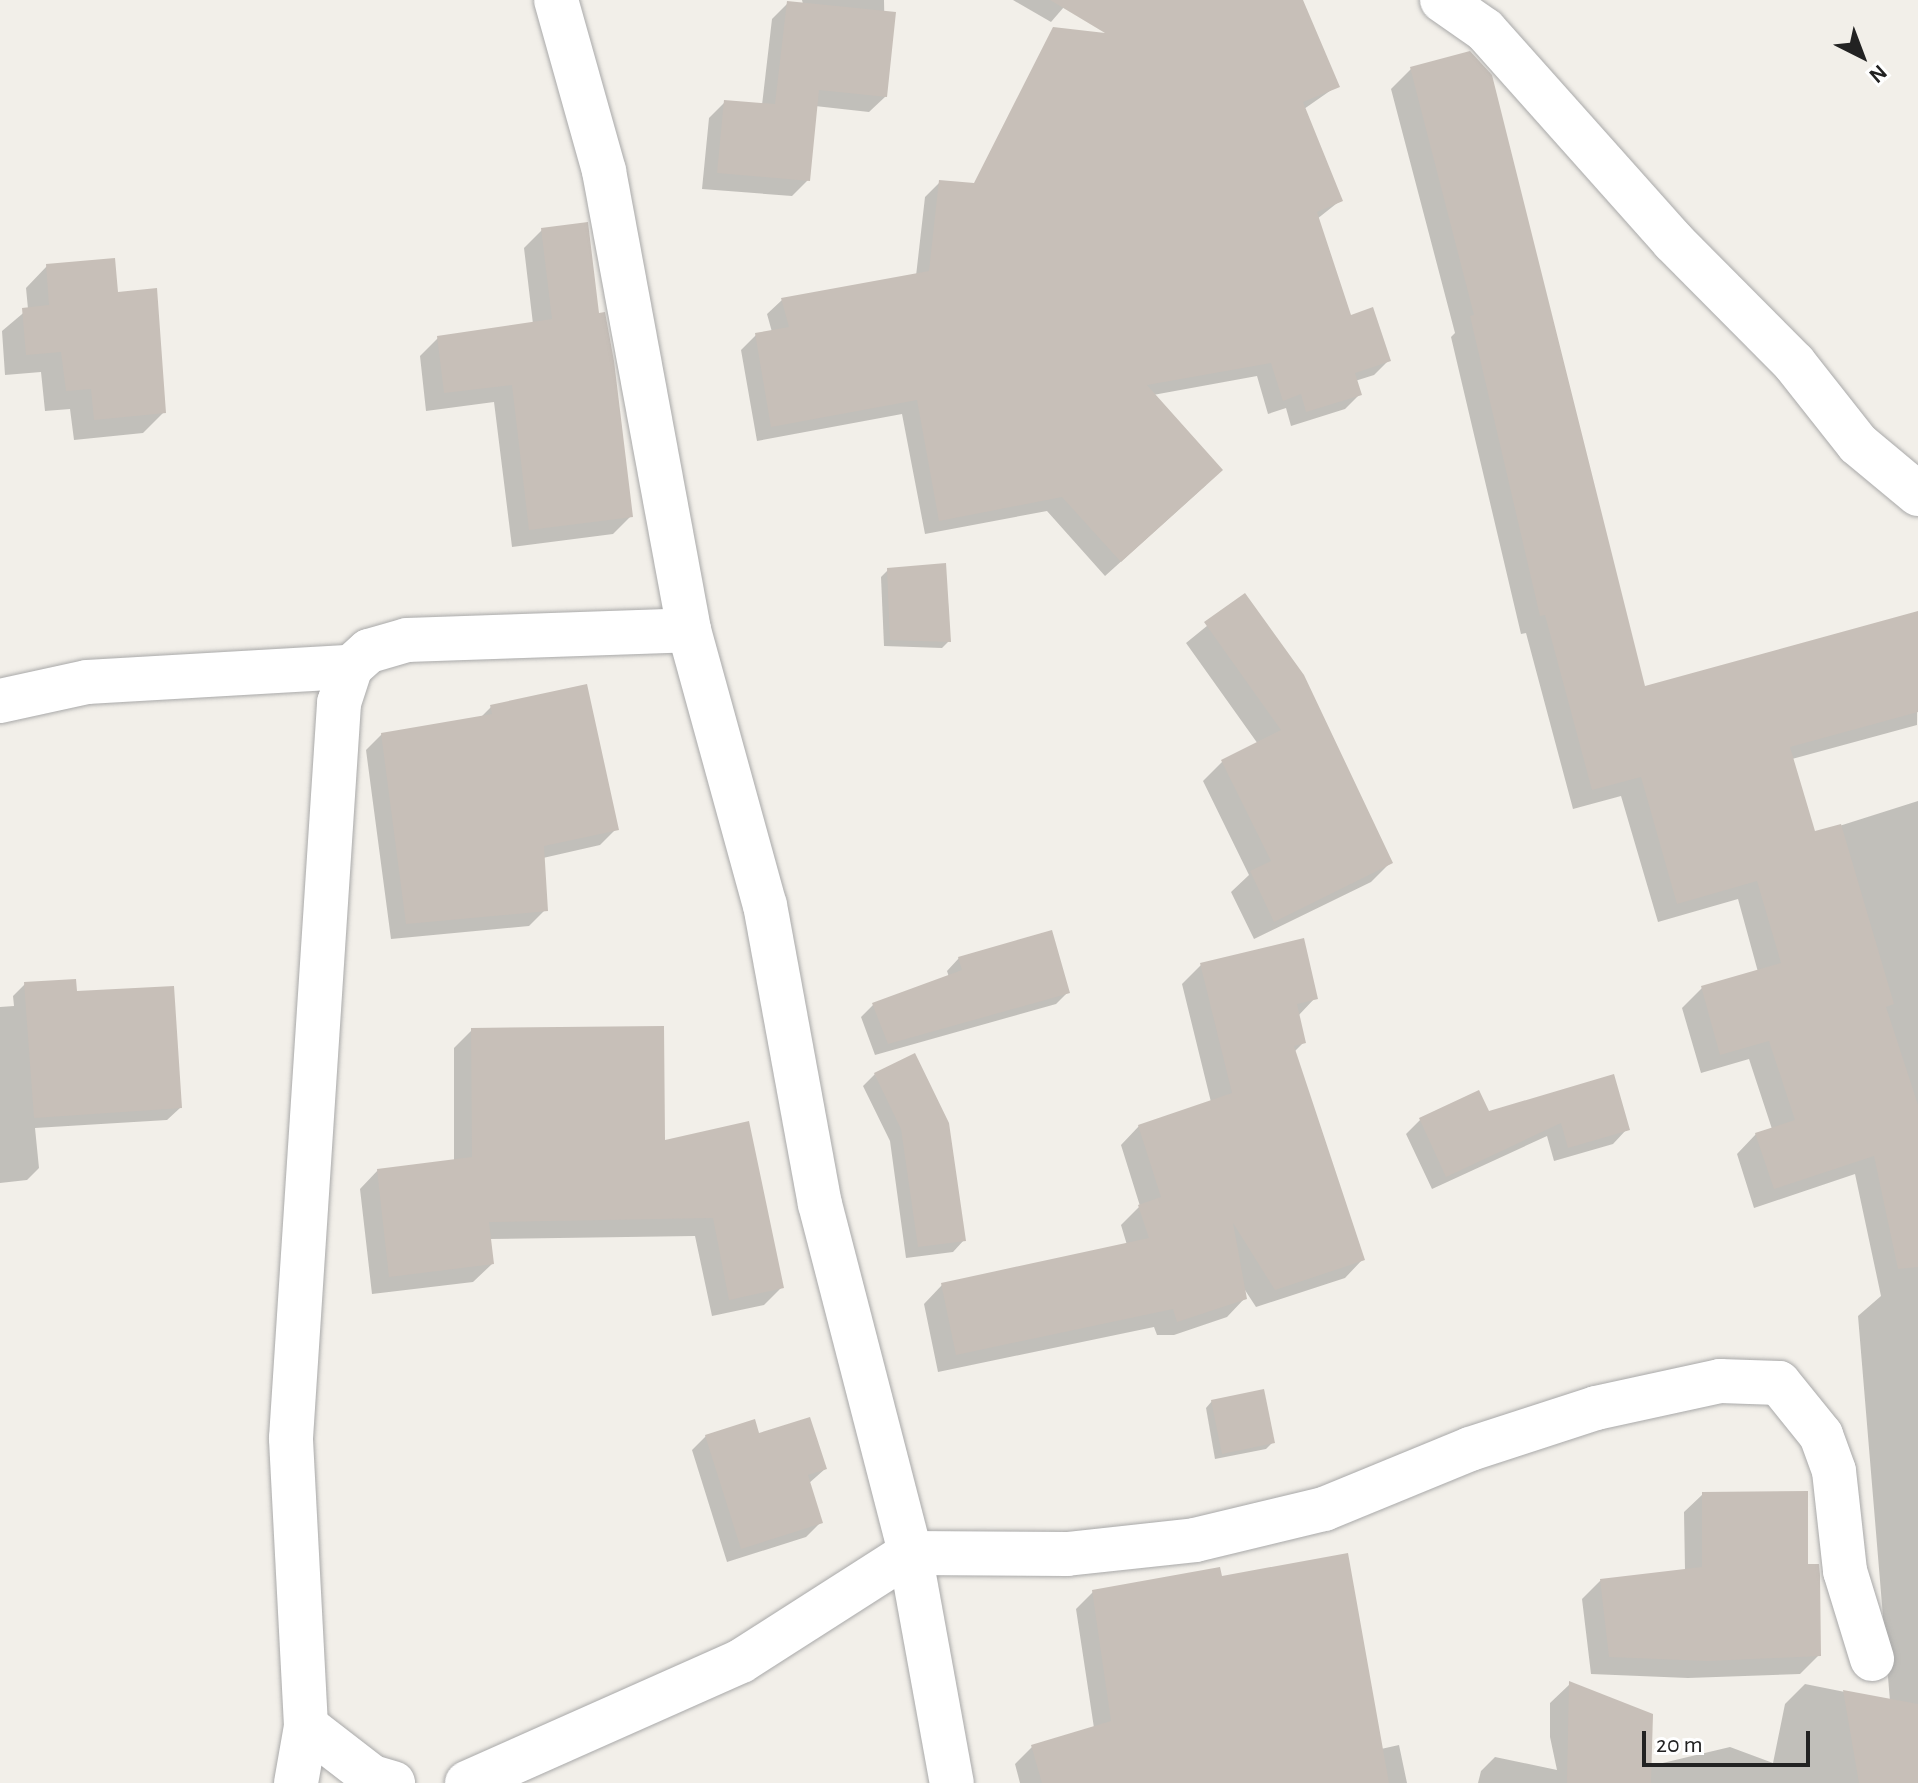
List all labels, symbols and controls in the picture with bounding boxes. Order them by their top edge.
north arrow [1822,16,1902,96]
text: N [1865,61,1891,87]
scale bar [1646,1715,1814,1765]
text: 20 m [1656,1733,1703,1757]

